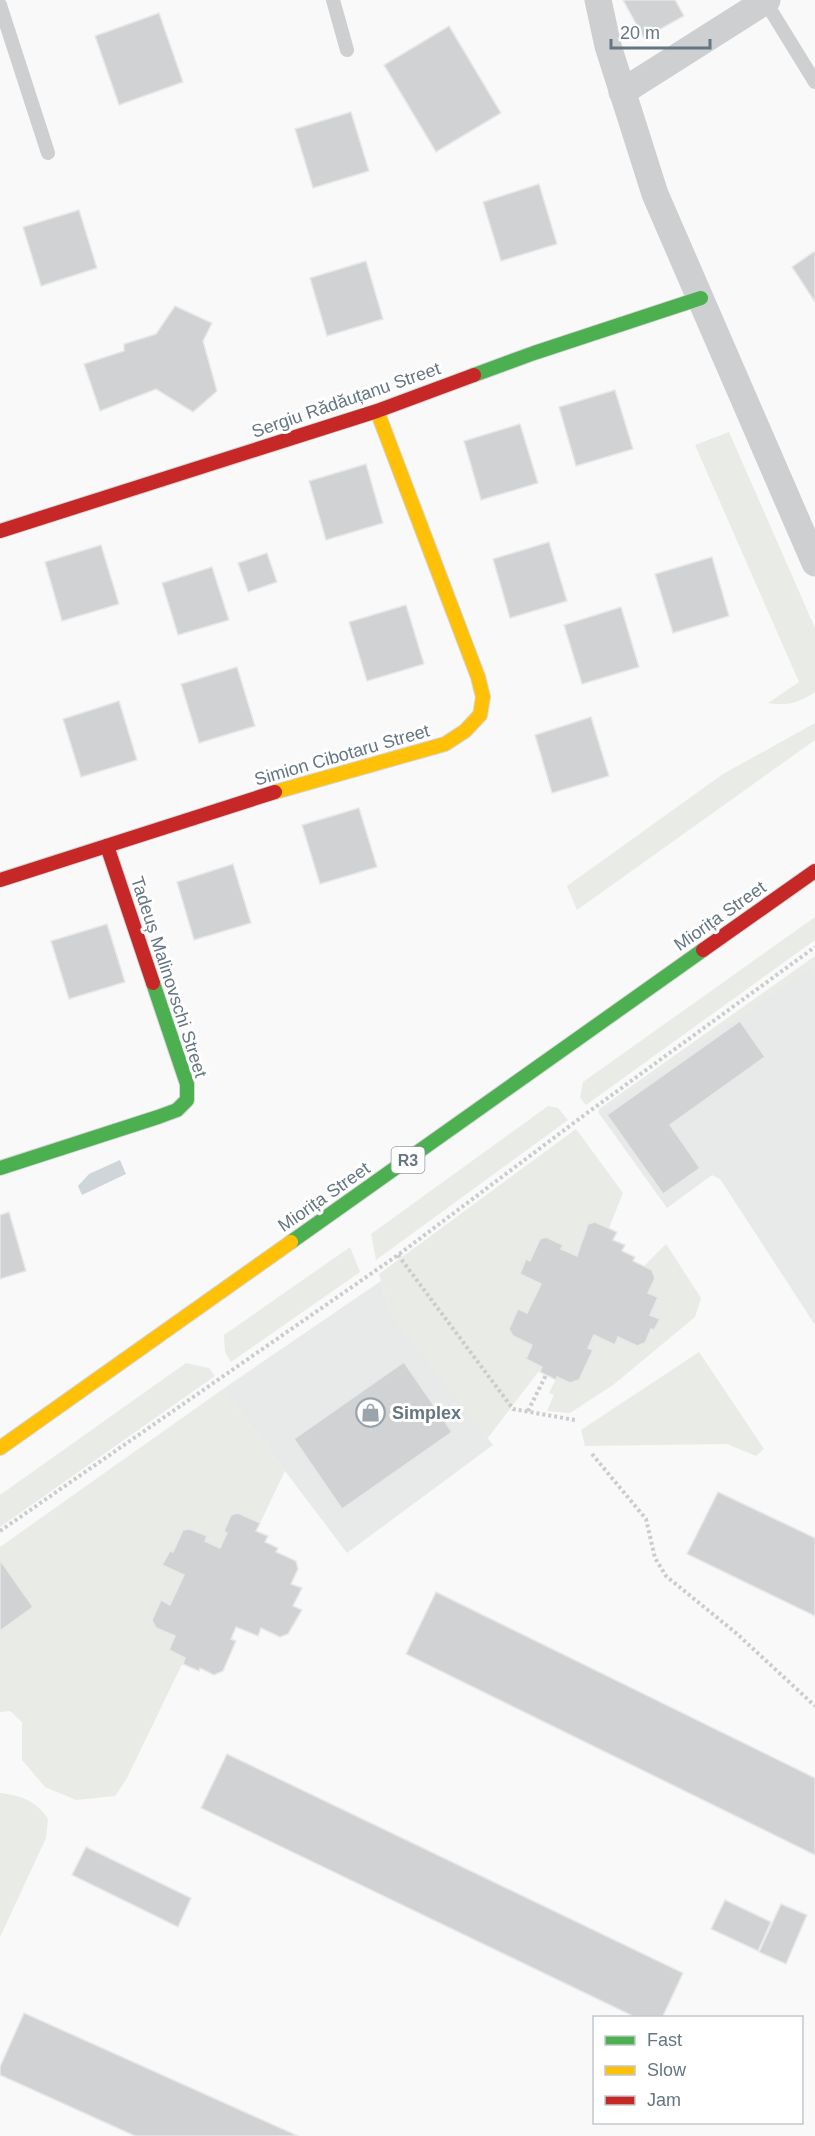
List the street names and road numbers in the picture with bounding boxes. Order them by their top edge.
street label: Sergiu Rădăuțanu Street [249,358,443,442]
street label: Simion Cibotaru Street [252,720,432,790]
street label: Tadeuș Malinovschi Street [127,874,211,1080]
street label: Miorița Street [670,877,770,955]
road number: R3 [392,1147,424,1173]
street label: Miorița Street [274,1158,374,1236]

